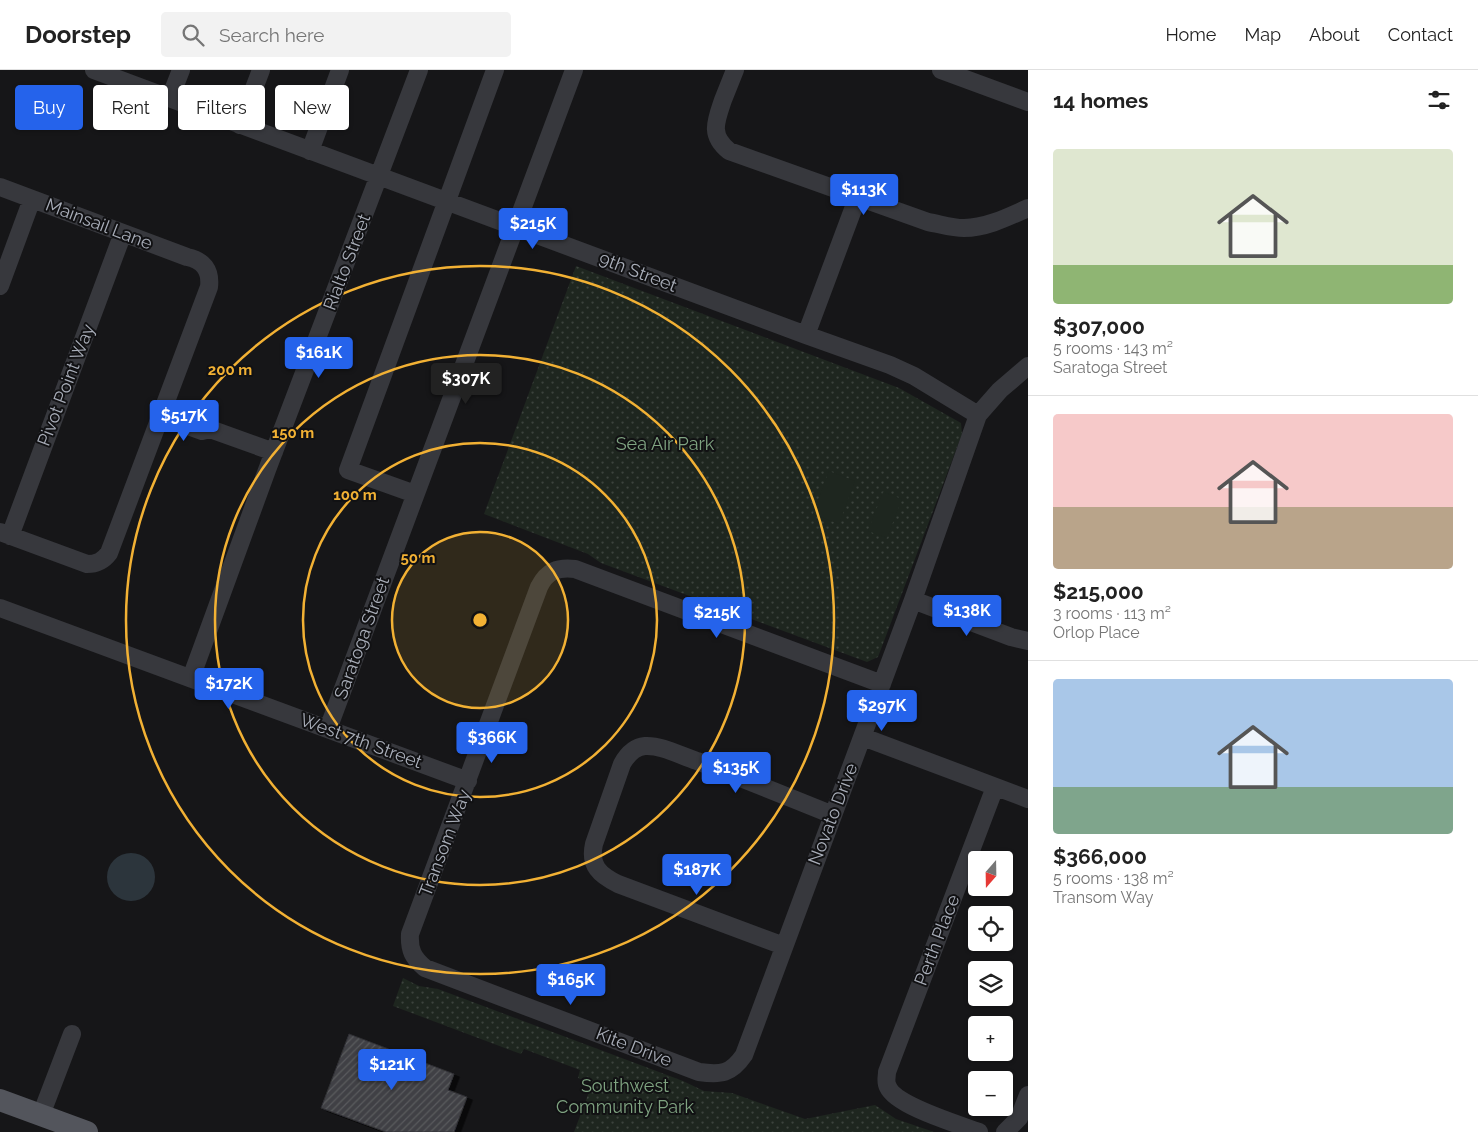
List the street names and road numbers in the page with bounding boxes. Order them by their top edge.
street label: Mainsail Lane [43,194,156,254]
street label: Rialto Street [319,211,375,313]
street label: 9th Street [596,247,680,296]
street label: Pivot Point Way [33,321,99,449]
street label: Saratoga Street [330,574,393,702]
street label: West 7th Street [297,709,425,772]
street label: Novato Drive [803,760,862,868]
street label: Transom Way [414,786,475,899]
street label: Perth Place [910,891,964,988]
street label: Kite Drive [593,1022,675,1071]

